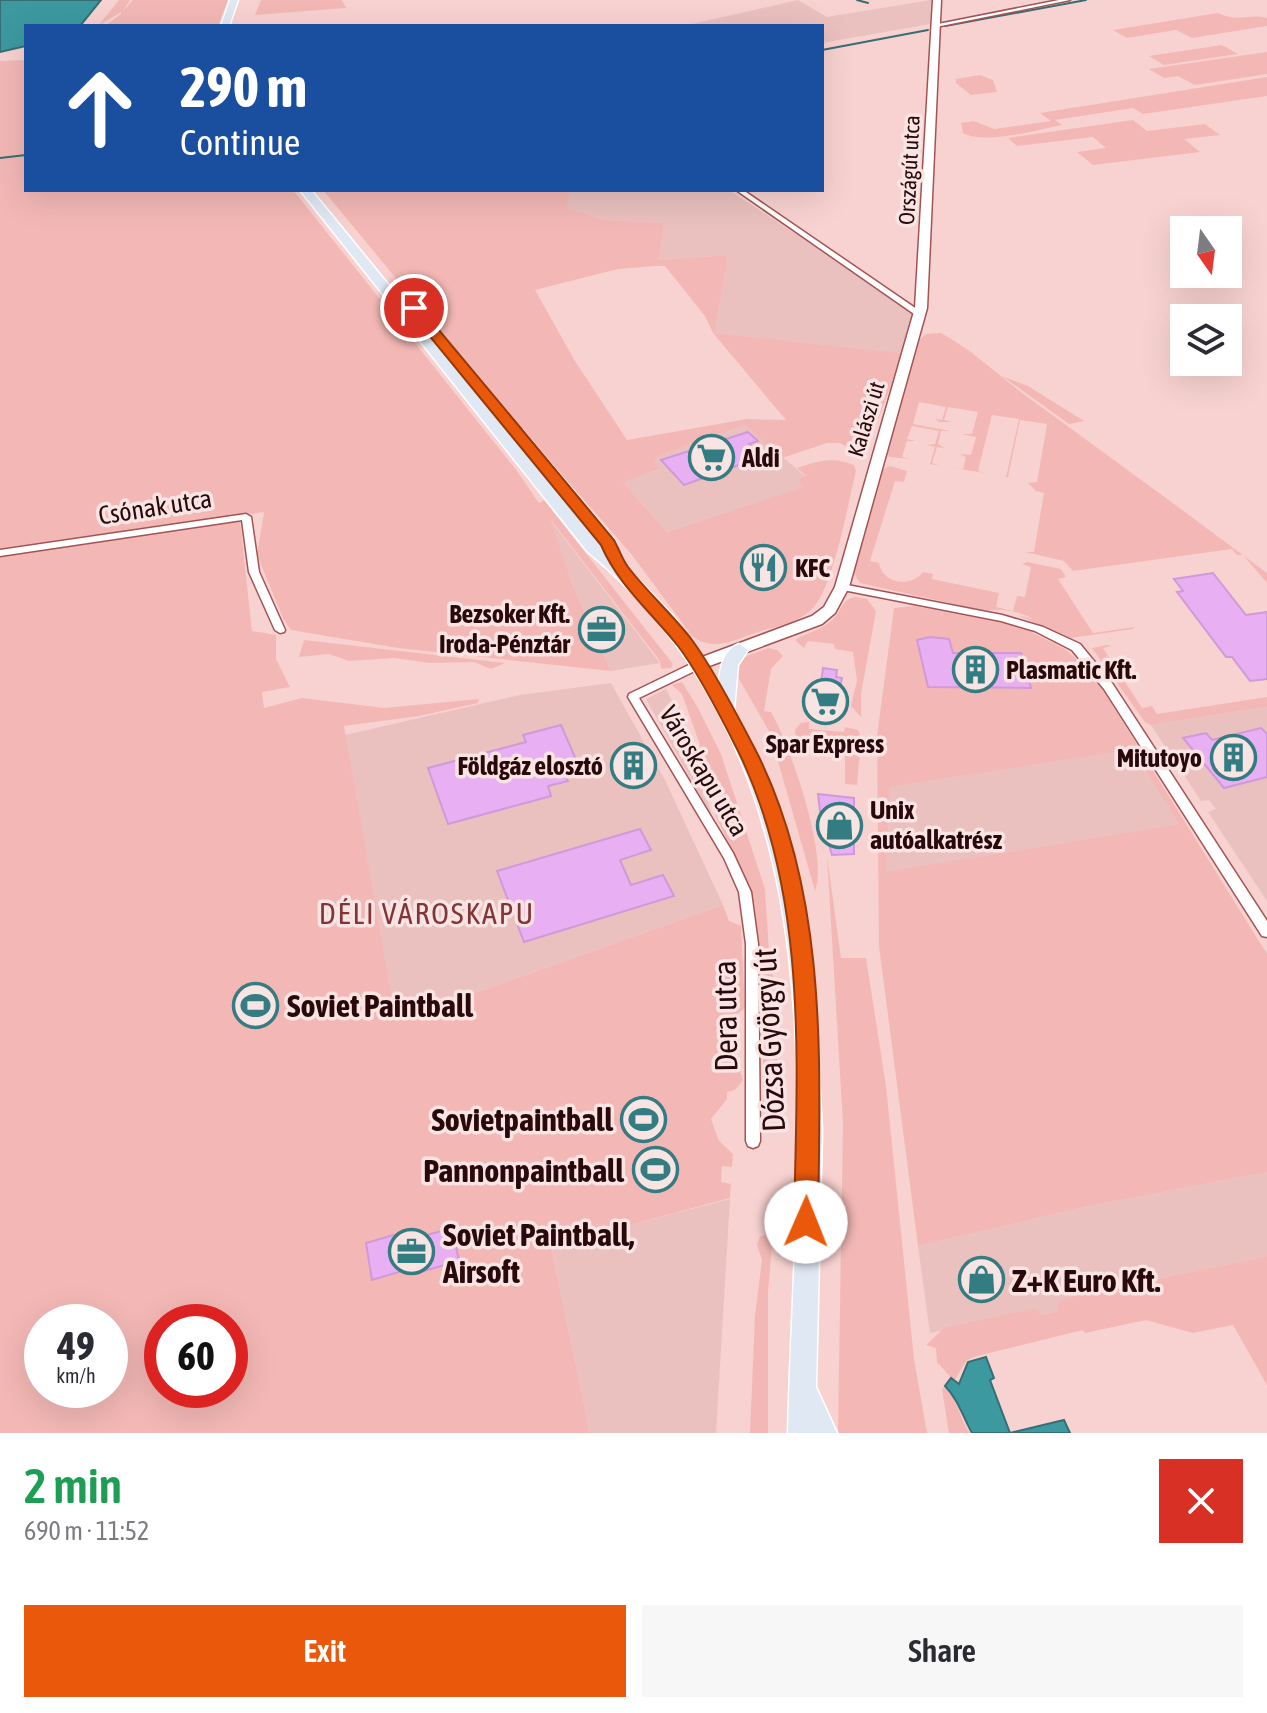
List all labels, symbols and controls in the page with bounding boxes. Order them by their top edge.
text: 290 m [180,55,307,119]
icon: ahead [48,56,152,160]
street label: Országút utca [893,114,925,226]
text: Continue [180,121,300,163]
north arrow [1170,216,1242,288]
map controls [1170,216,1242,376]
pin [380,274,448,342]
icon: arrive [392,286,436,330]
button: layers [1170,304,1242,376]
street label: Kalászi út [842,378,890,460]
supermarket icon: Aldi [687,434,735,482]
place label: Aldi [741,443,780,473]
street label: Csónak utca [96,483,214,531]
restaurant icon: KFC [740,544,788,592]
place label: KFC [795,553,830,583]
place label: Bezsoker Kft. Iroda-Pénztár [439,599,571,659]
office icon: Bezsoker Kft. Iroda-Pénztár [577,605,625,653]
building icon: Plasmatic Kft. [951,646,999,694]
place label: Plasmatic Kft. [1006,655,1137,685]
supermarket icon: Spar Express [801,677,849,725]
street label: Városkapu utca [653,700,755,842]
place label: Spar Express [766,729,884,759]
building icon: Mitutoyo [1209,734,1257,782]
building icon: Földgáz elosztó [610,742,658,790]
place label: Mitutoyo [1117,743,1202,773]
place label: Földgáz elosztó [458,751,603,781]
place label: Unix autóalkatrész [870,795,1003,855]
shop icon: Unix autóalkatrész [815,801,863,849]
district label: DÉLI VÁROSKAPU [319,896,535,930]
street label: Dózsa György út [746,947,792,1133]
street label: Dera utca [706,960,744,1072]
sports icon: Soviet Paintball [232,981,280,1029]
place label: Soviet Paintball [287,987,473,1024]
sports icon: Sovietpaintball [620,1095,668,1143]
place label: Sovietpaintball [431,1101,614,1138]
sports icon: Pannonpaintball [631,1146,679,1194]
place label: Pannonpaintball [423,1152,625,1189]
position arrow [764,1180,848,1264]
place label: Soviet Paintball, Airsoft [442,1216,635,1290]
office icon: Soviet Paintball, Airsoft [388,1228,436,1276]
shop icon: Z+K Euro Kft. [957,1256,1005,1304]
place label: Z+K Euro Kft. [1012,1262,1161,1299]
speed limit sign: 60 [144,1304,248,1408]
text: 49 [57,1323,95,1368]
text: km/h [56,1364,96,1387]
text: 2 min [24,1458,122,1513]
button: close [1159,1459,1243,1543]
text: 690 m · 11:52 [24,1516,149,1546]
button: Exit [24,1605,626,1697]
button: Share [642,1605,1243,1697]

